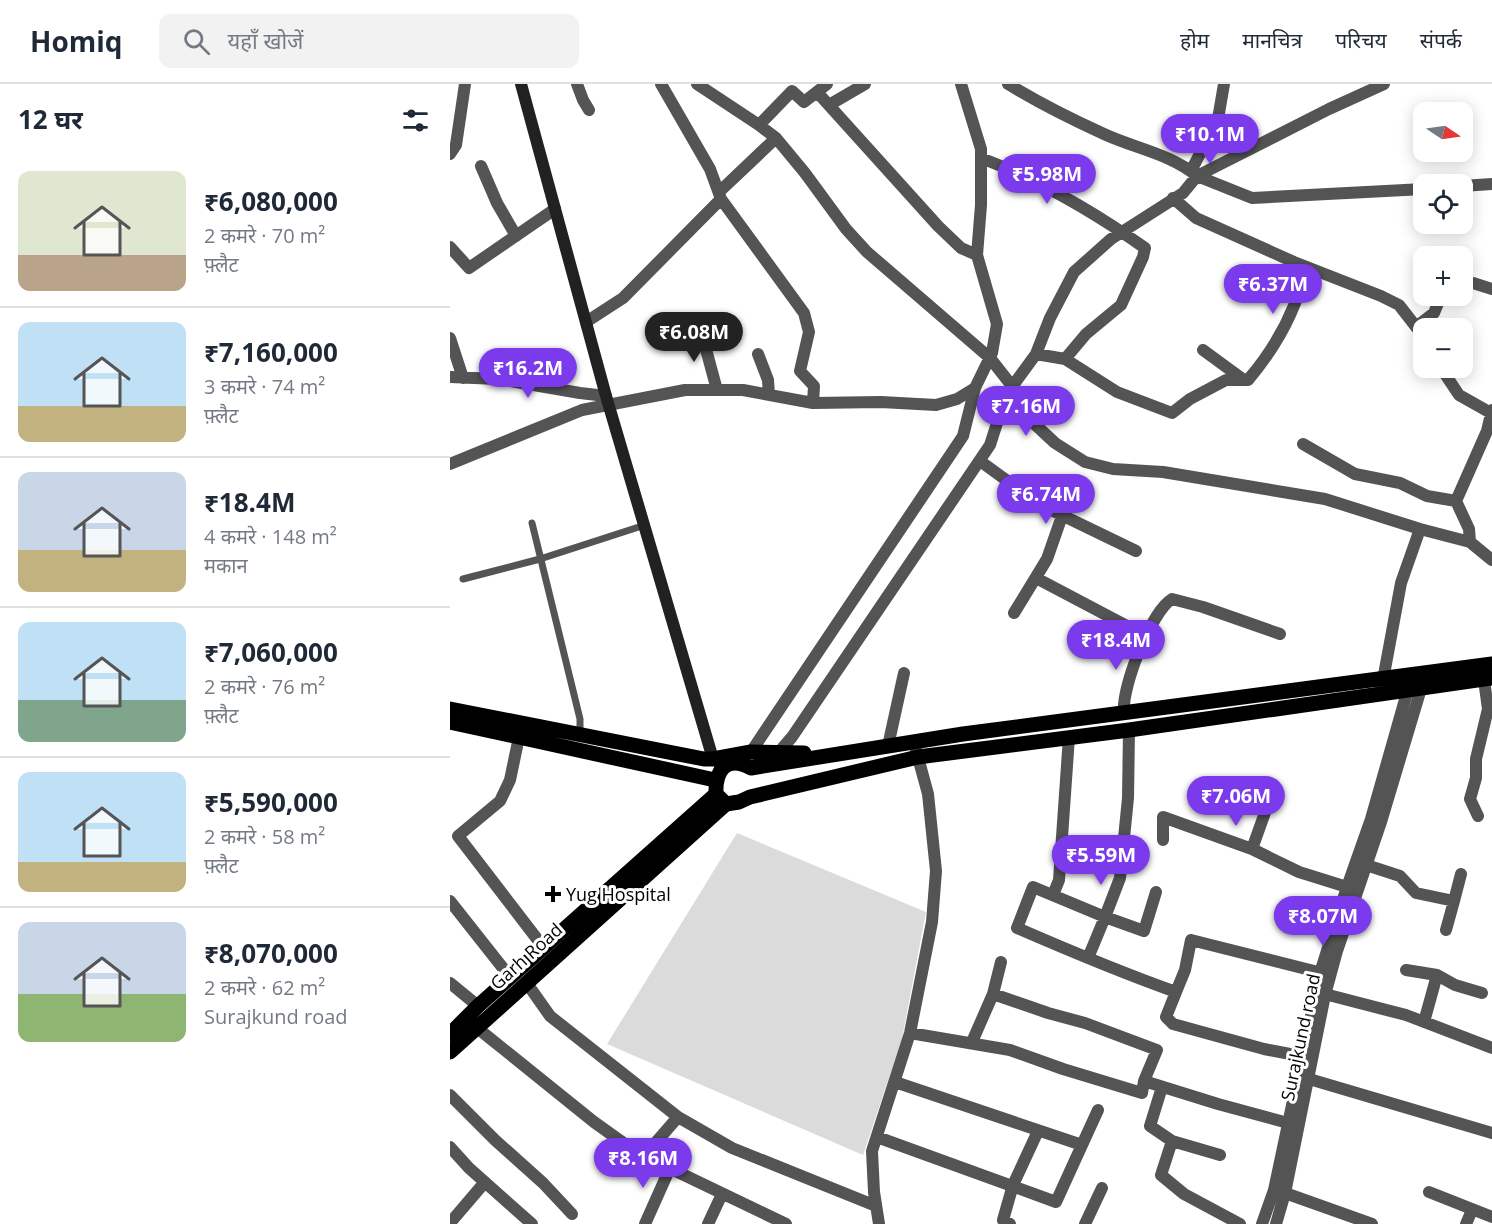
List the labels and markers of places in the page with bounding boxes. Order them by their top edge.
pin: ₹10.1M [1161,114,1259,165]
pin: ₹5.98M [998,154,1096,205]
pin: ₹6.37M [1224,264,1322,315]
pin: ₹6.08M [645,312,743,363]
pin: ₹16.2M [479,348,577,399]
pin: ₹7.16M [977,386,1075,437]
pin: ₹6.74M [997,474,1095,525]
pin: ₹18.4M [1067,620,1165,671]
pin: ₹7.06M [1187,776,1285,827]
pin: ₹5.59M [1052,835,1150,886]
place label: Yug Hospital [566,882,671,906]
marker: Yug Hospital [544,885,562,903]
pin: ₹8.07M [1274,896,1372,947]
pin: ₹8.16M [594,1138,692,1189]

